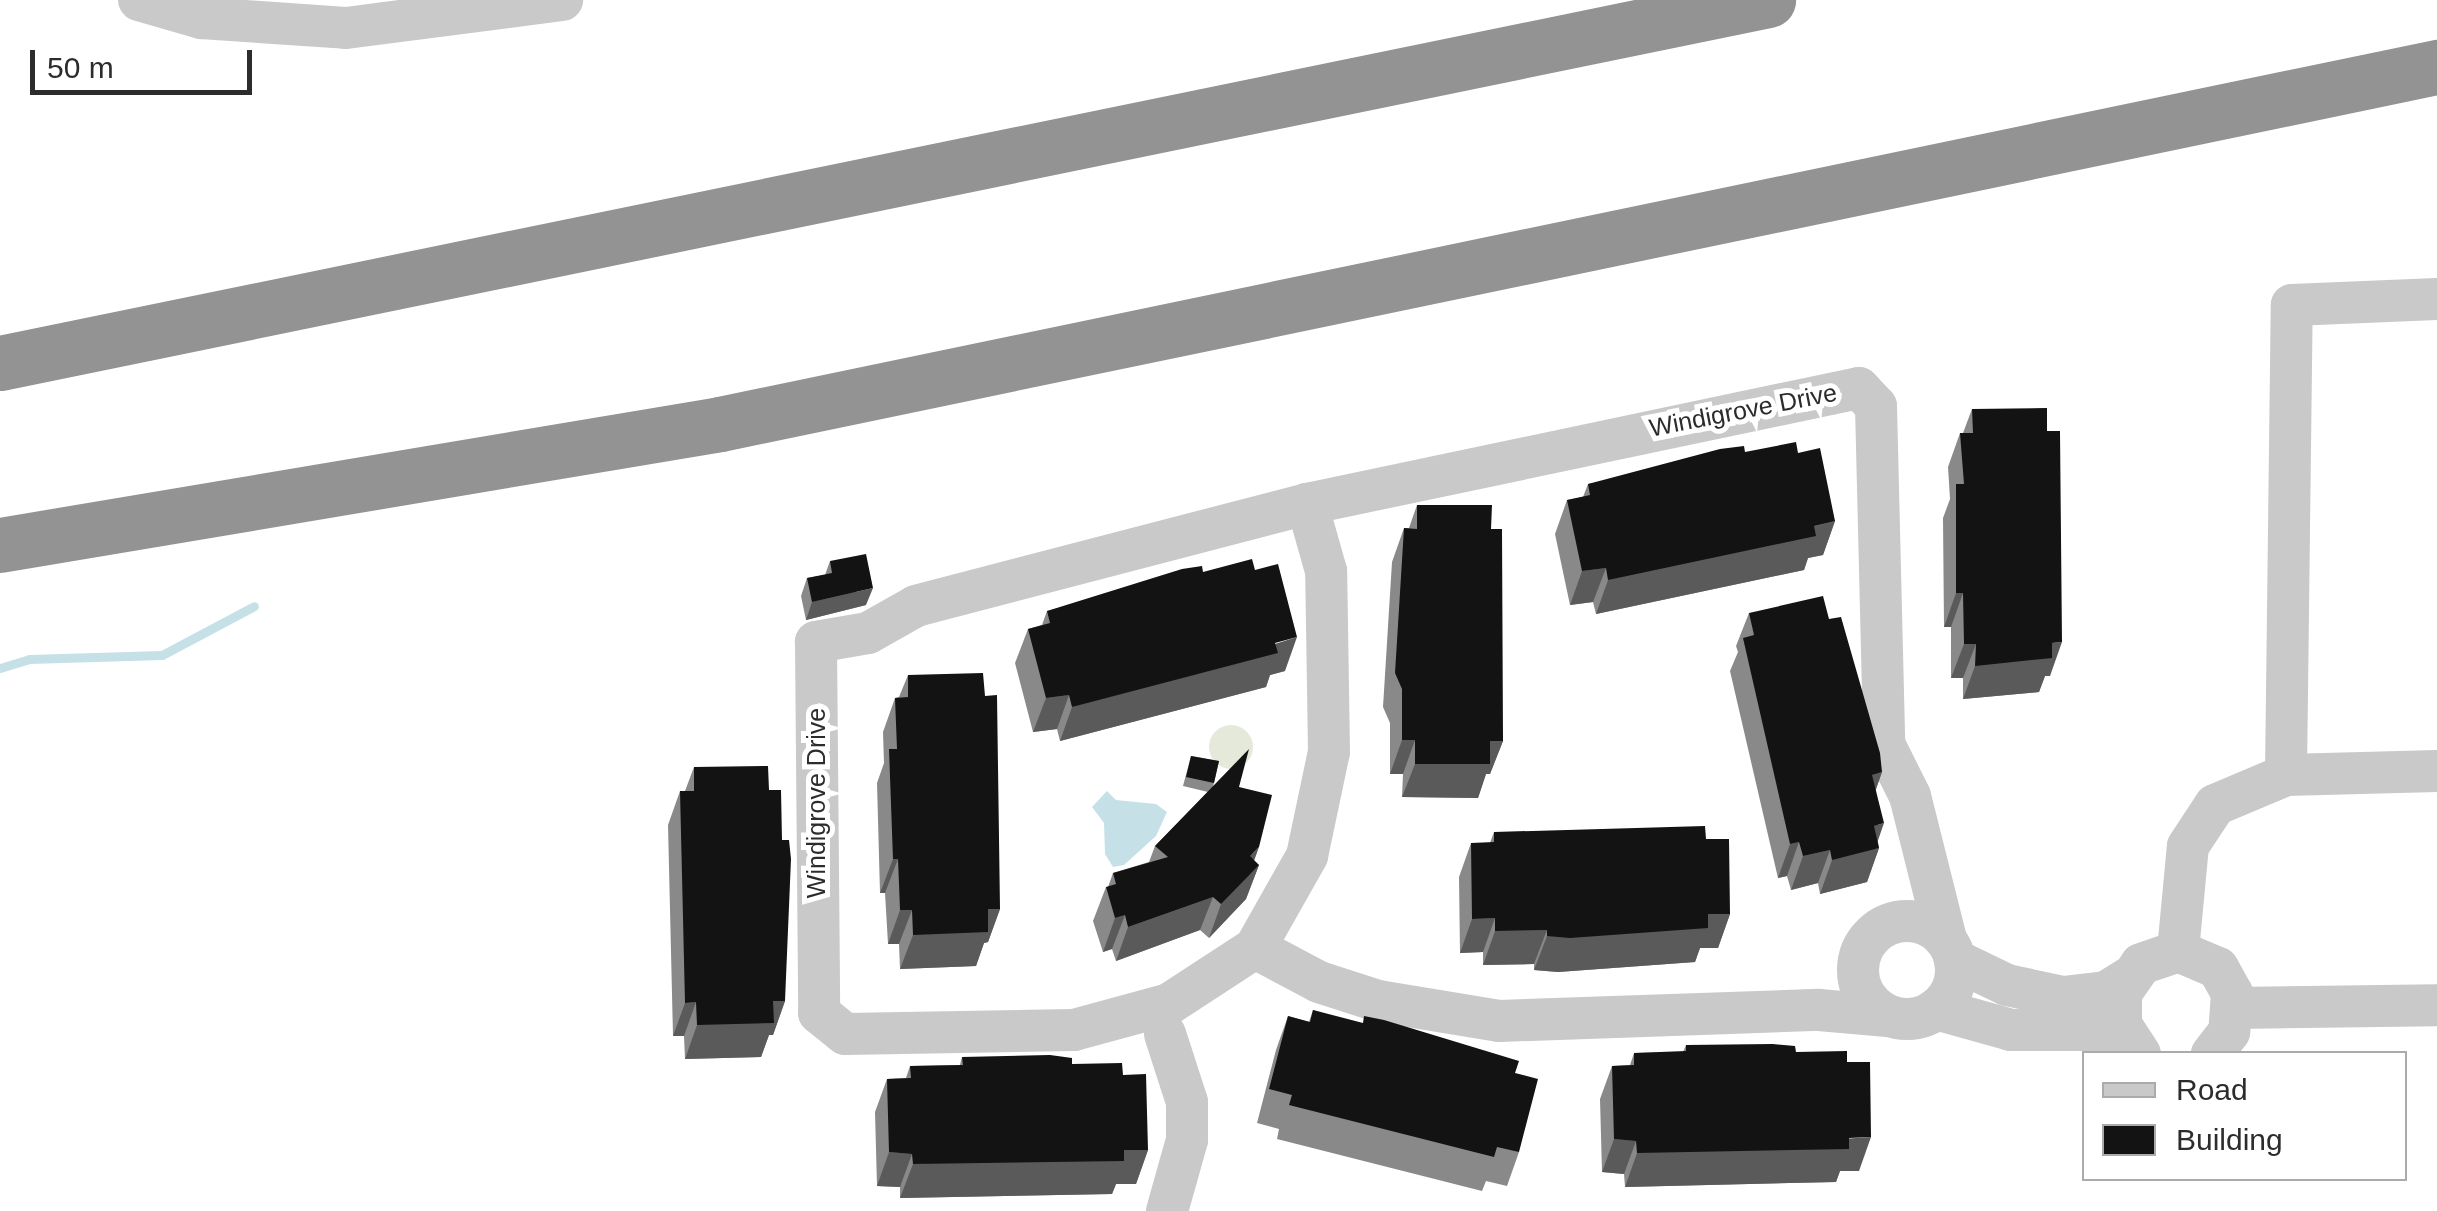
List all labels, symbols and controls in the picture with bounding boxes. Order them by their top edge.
scale bar [35,30,258,92]
text: 50 m [47,51,114,84]
street label: Windigrove Drive [1647,377,1839,443]
street label: Windigrove Drive [801,708,831,898]
legend [2082,1051,2407,1181]
text: Road [2176,1073,2248,1106]
text: Building [2176,1123,2283,1156]

